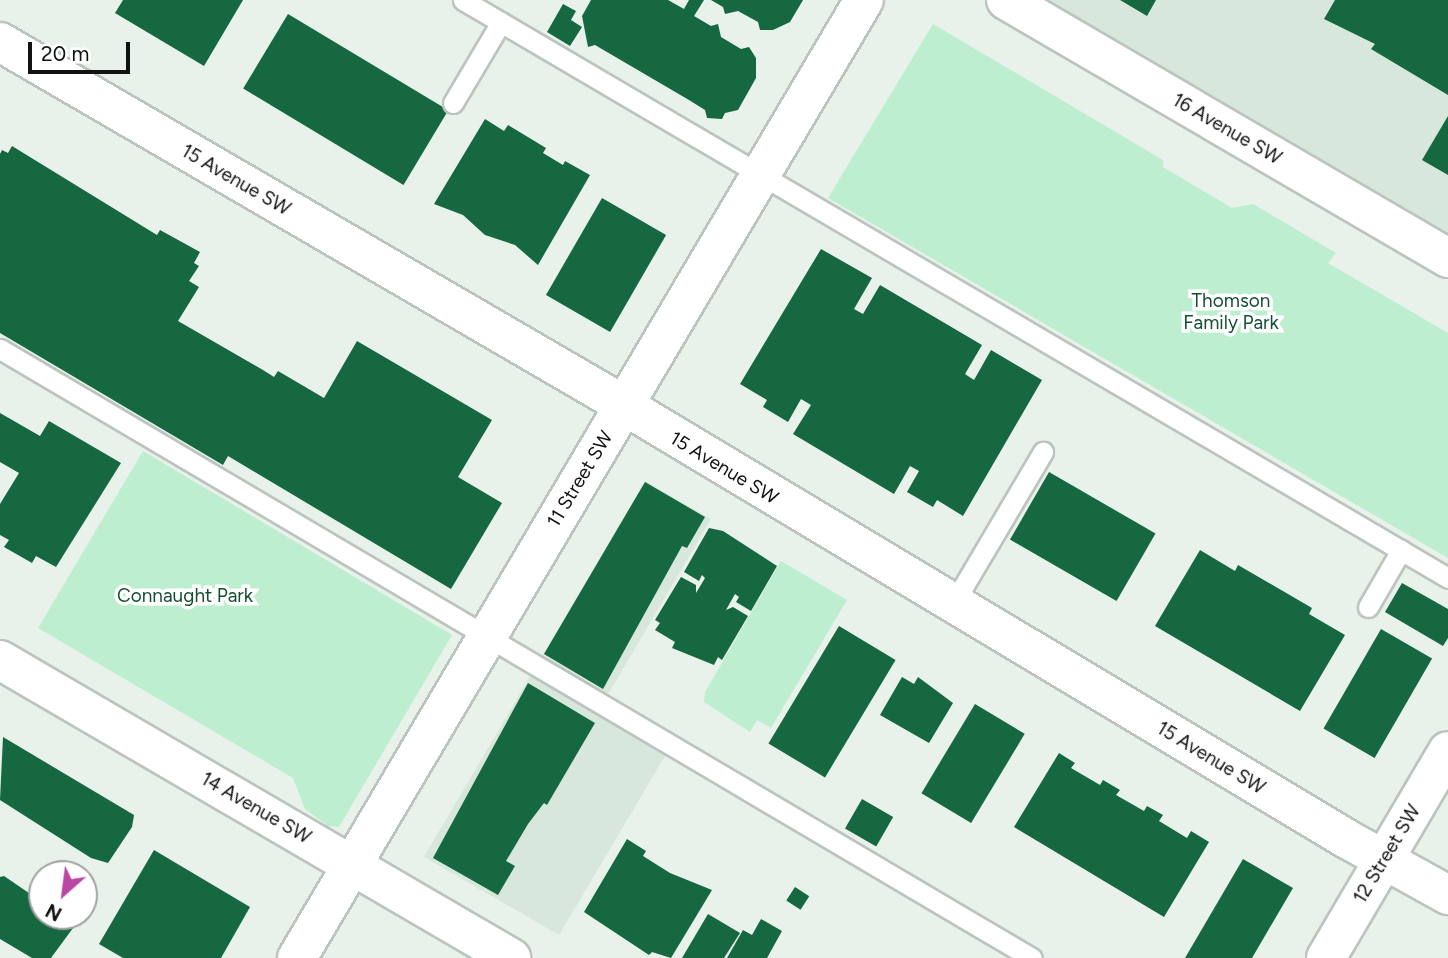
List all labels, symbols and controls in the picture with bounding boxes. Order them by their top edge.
scale bar [32,28,133,72]
text: 20 m [41,41,89,66]
street label: 16 Avenue SW [1168,89,1286,169]
street label: 15 Avenue SW [177,140,295,220]
park label: Thomson Family Park [1183,290,1279,334]
street label: 11 Street SW [542,427,618,531]
street label: 15 Avenue SW [666,427,782,509]
park label: Connaught Park [117,585,253,607]
street label: 15 Avenue SW [1153,717,1269,799]
street label: 14 Avenue SW [197,767,315,849]
street label: 12 Street SW [1349,801,1425,907]
north arrow [28,860,98,930]
text: N [42,899,66,926]

